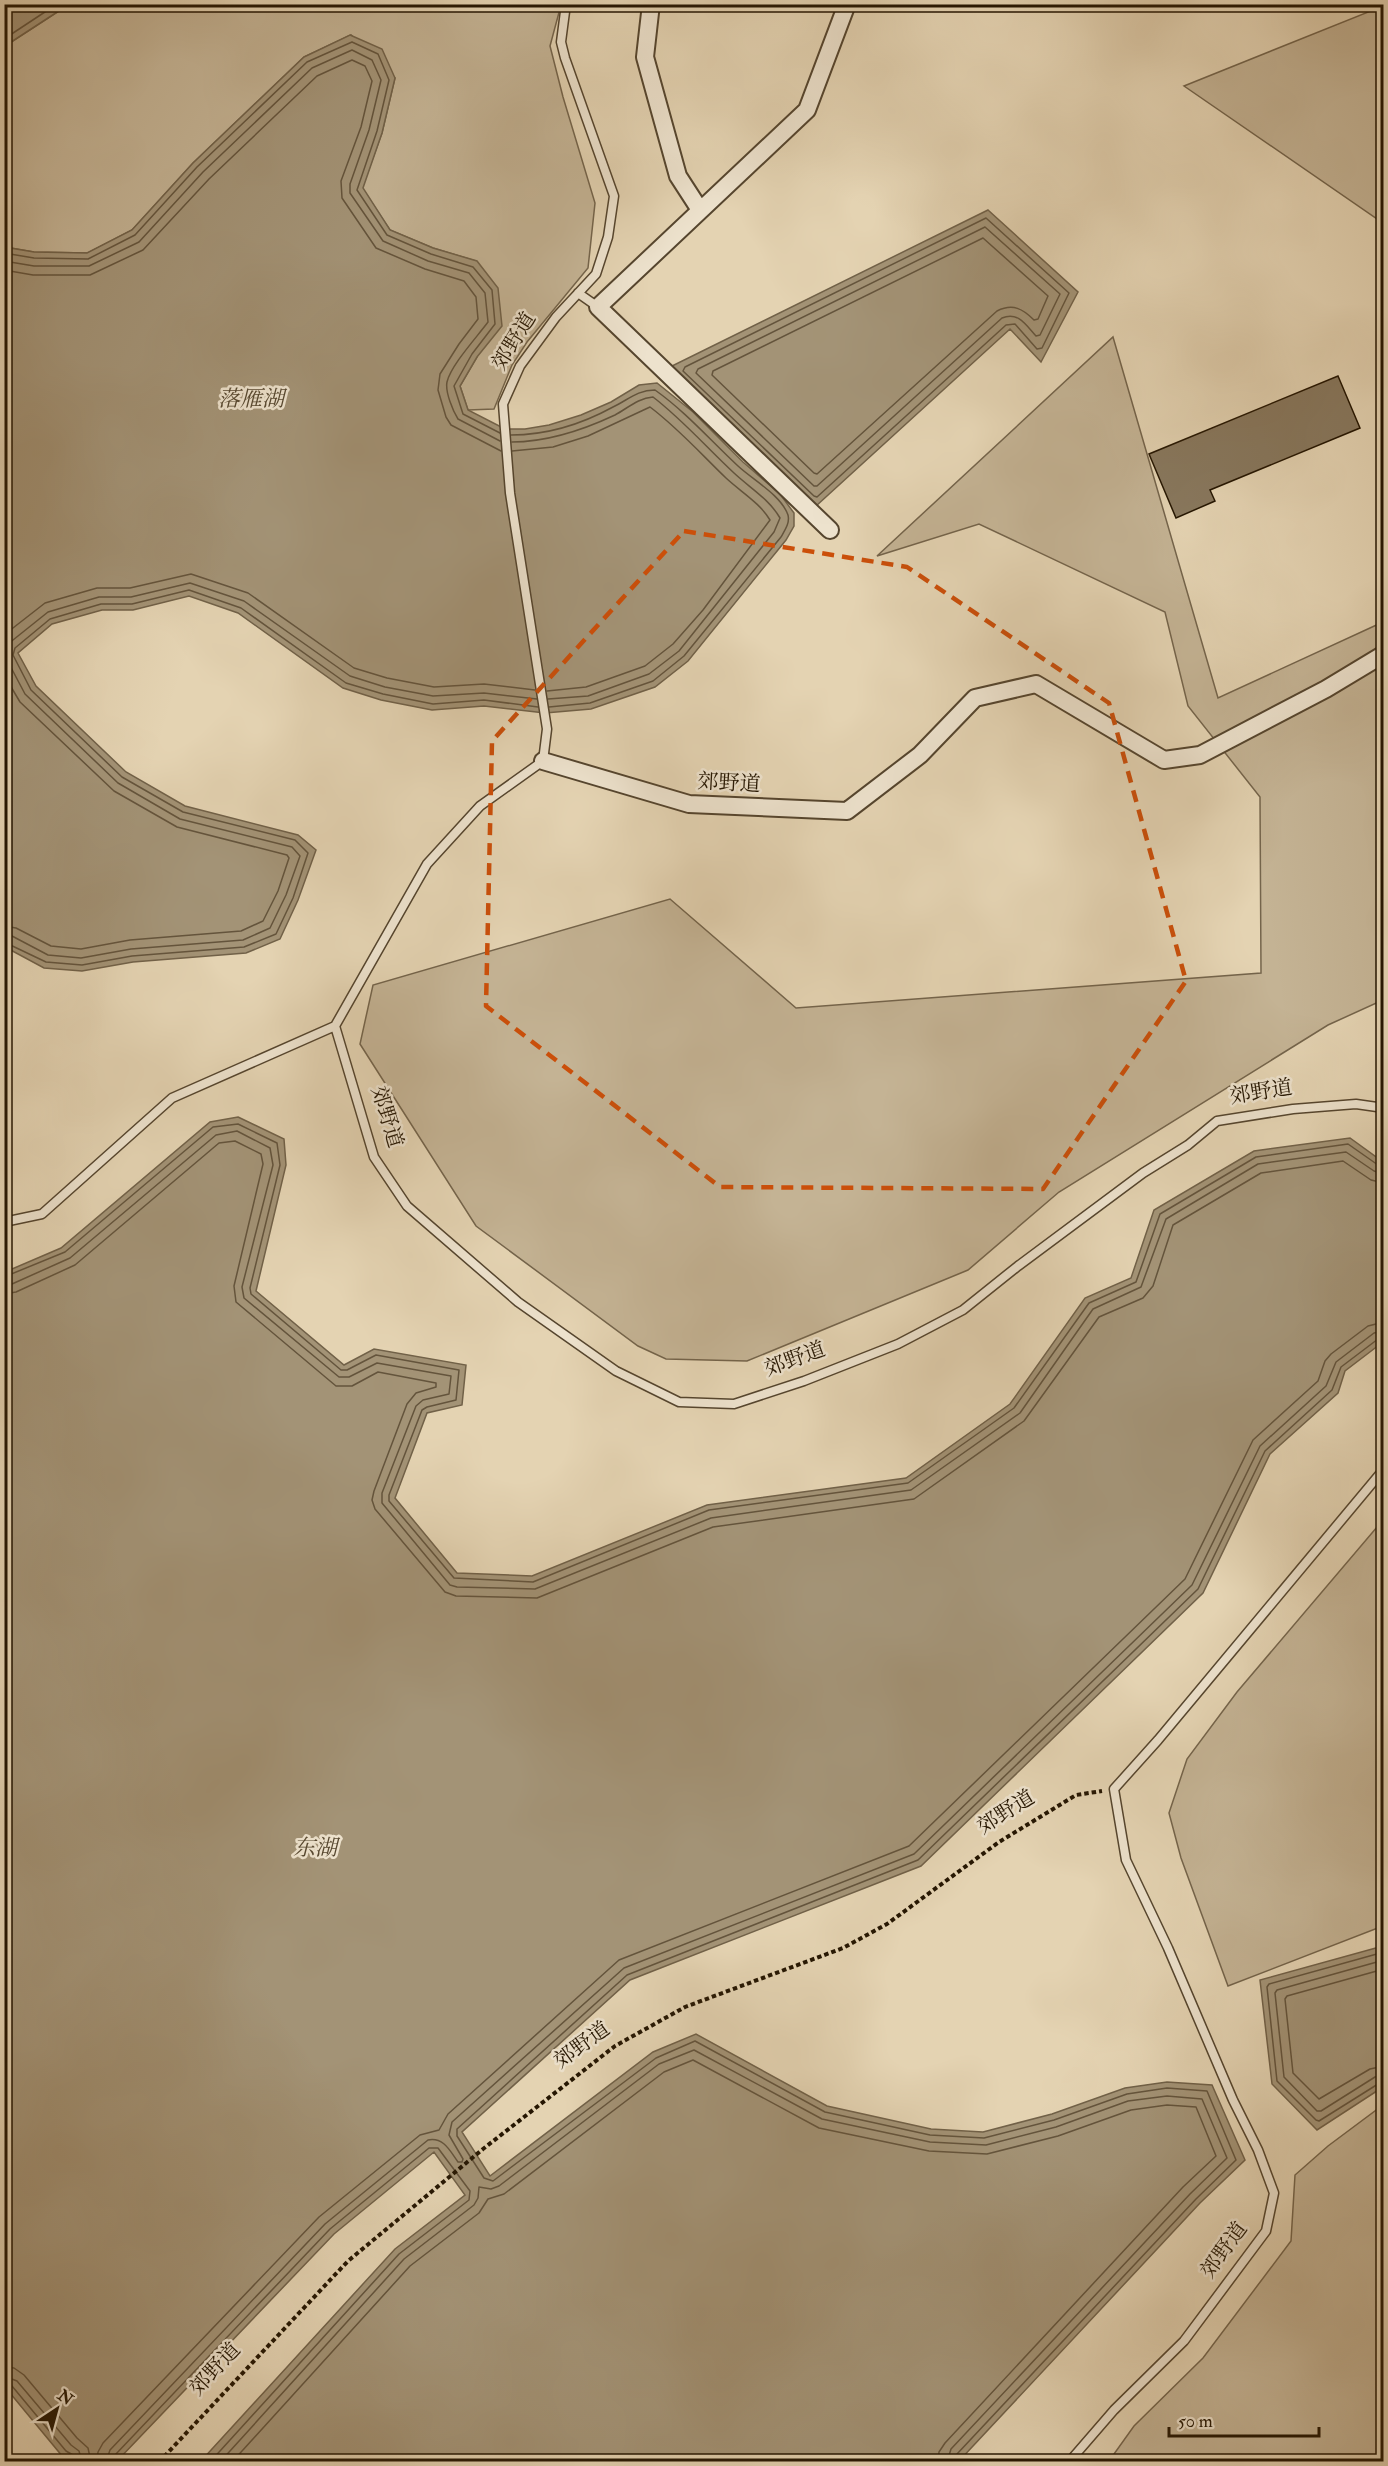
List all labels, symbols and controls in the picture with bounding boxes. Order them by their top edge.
street label: 郊野道 [486,307,542,375]
water label: 落雁湖 [218,385,288,413]
street label: 郊野道 [697,768,761,798]
street label: 郊野道 [1228,1074,1294,1110]
street label: 郊野道 [365,1083,409,1151]
street label: 郊野道 [761,1336,829,1382]
street label: 郊野道 [972,1784,1040,1840]
water label: 东湖 [293,1834,341,1862]
street label: 郊野道 [549,2016,615,2074]
street label: 郊野道 [1195,2217,1253,2283]
street label: 郊野道 [184,2337,246,2401]
north arrow [27,2379,87,2439]
text: N [53,2385,77,2410]
scale bar [1169,2400,1319,2438]
text: 50 m [1178,2410,1213,2433]

